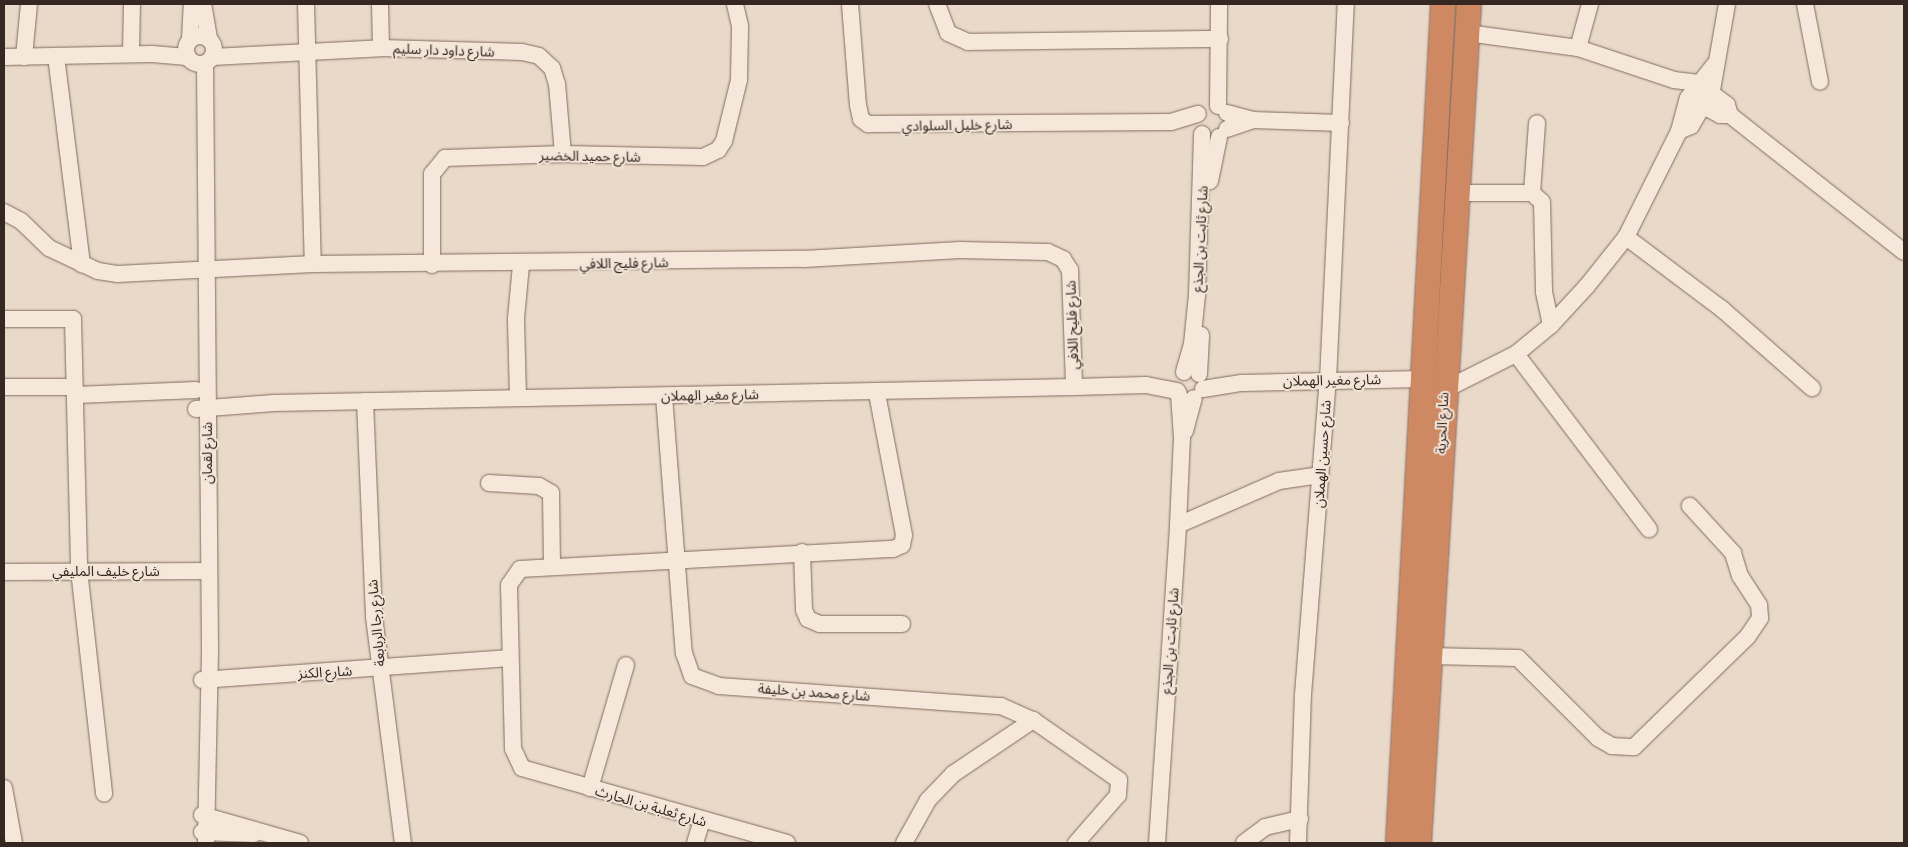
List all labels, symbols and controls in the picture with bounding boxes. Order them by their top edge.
street label: شارع داود دار سليم [393,40,495,60]
street label: شارع خليل السلوادي [901,116,1013,134]
street label: شارع حميد الخضير [539,147,641,165]
street label: شارع ثابت بن الجذع [1189,185,1211,293]
street label: شارع فليح اللافي [579,254,669,272]
street label: شارع فليح اللافي [1062,280,1082,370]
street label: شارع مغير الهملان [1283,371,1381,389]
street label: شارع مغير الهملان [661,386,759,404]
street label: شارع الحرية [1432,392,1452,454]
street label: شارع حسين الهملان [1310,399,1334,509]
street label: شارع لقمان [199,422,215,484]
street label: شارع خليف المليفي [52,563,160,579]
street label: شارع رجا الربابعة [364,579,388,667]
street label: شارع ثابت بن الجذع [1158,587,1182,695]
street label: شارع الكنز [297,662,353,682]
street label: شارع محمد بن خليفة [757,680,871,704]
street label: شارع ثعلبة بن الحارث [593,782,709,830]

